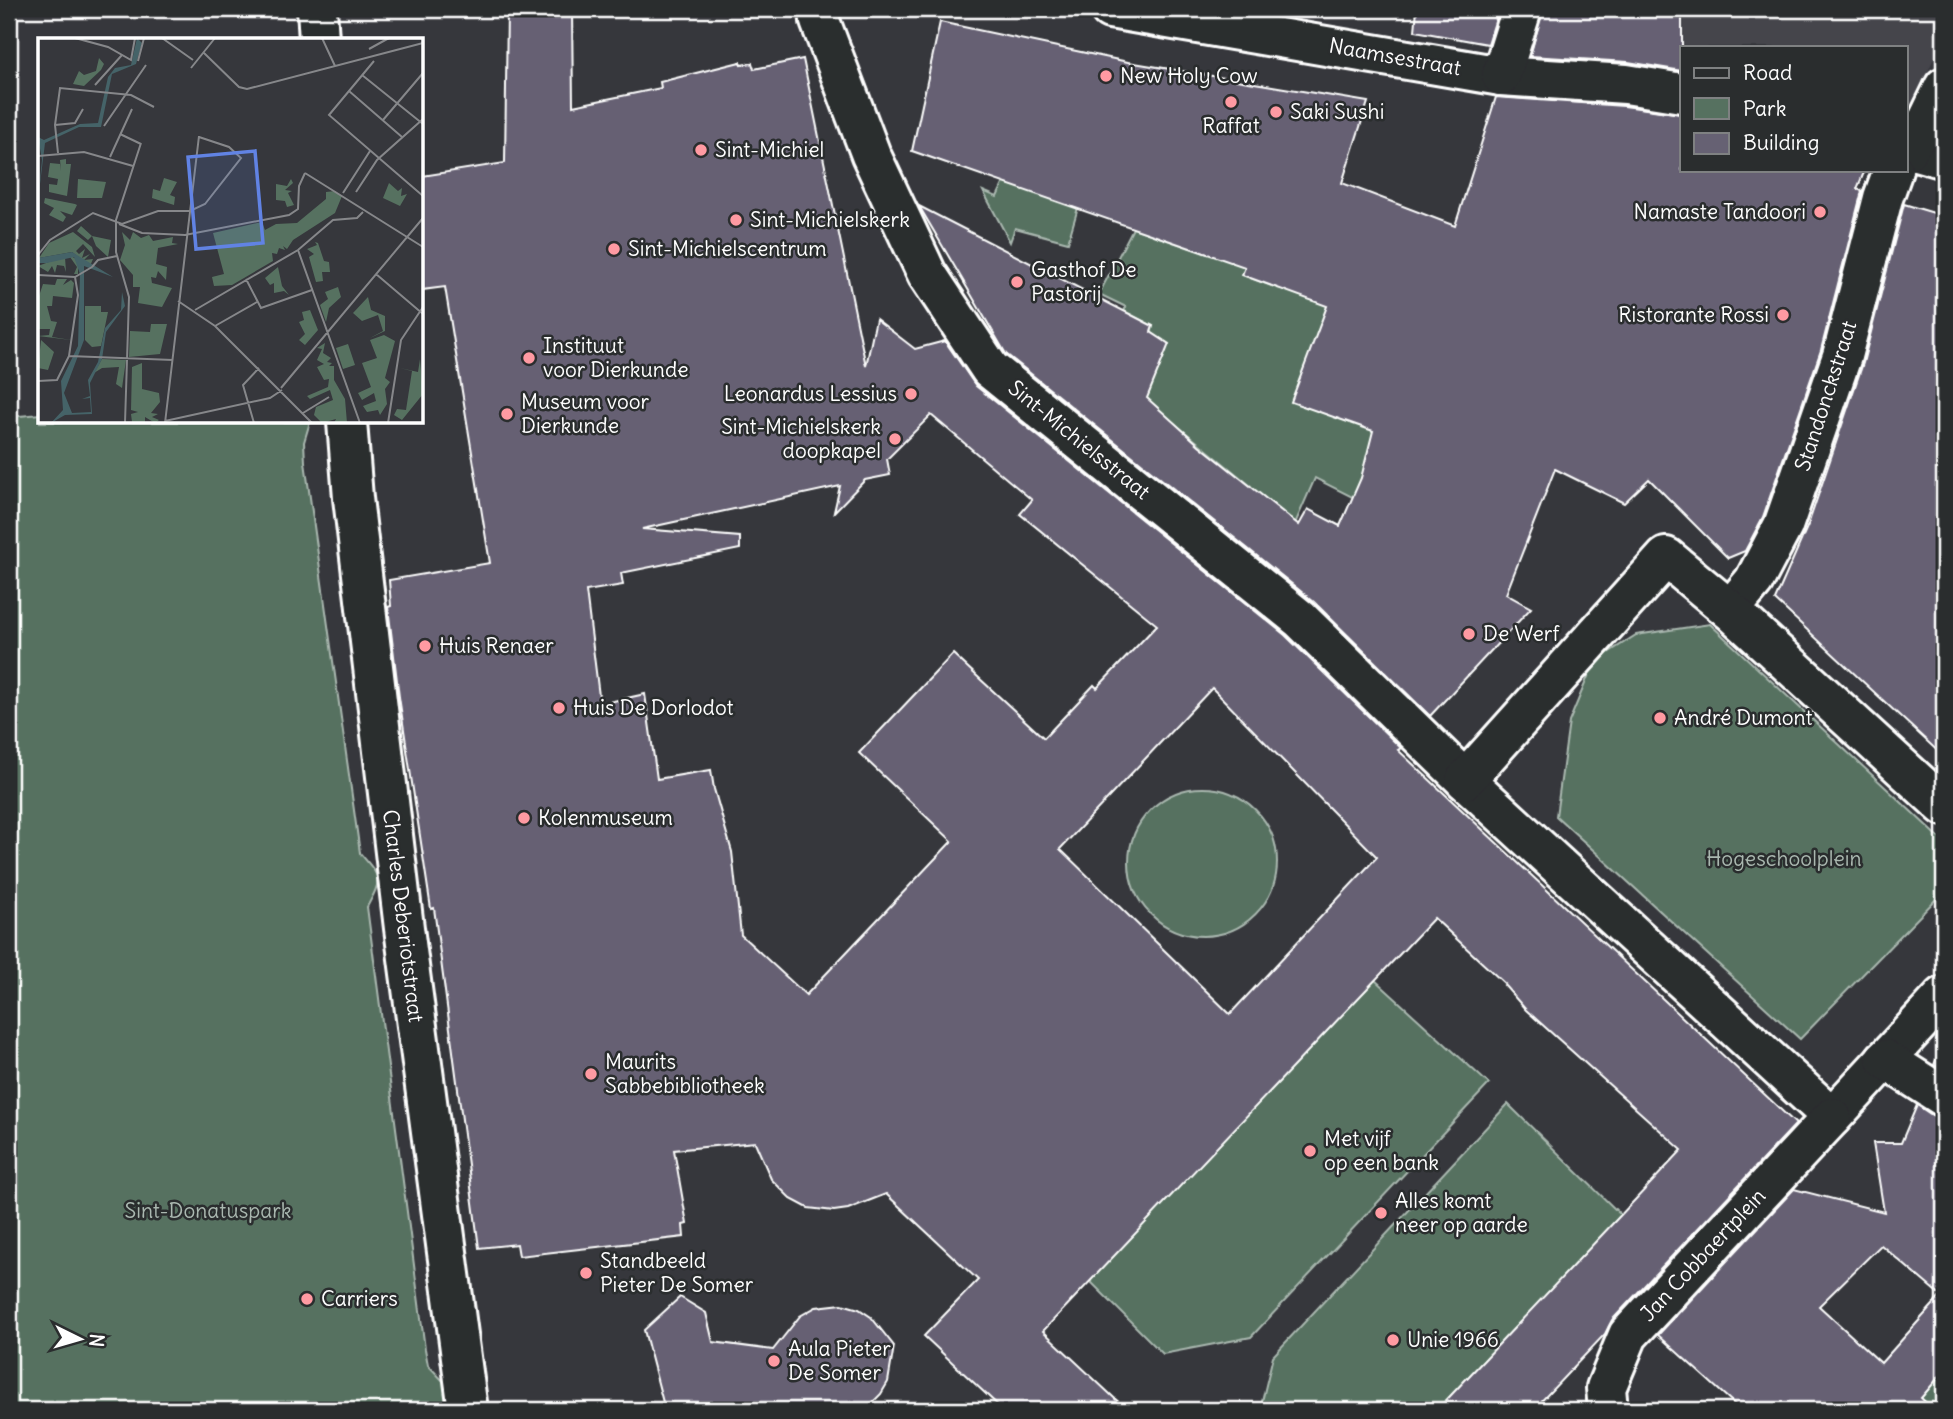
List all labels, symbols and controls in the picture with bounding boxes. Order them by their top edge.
street label: Naamsestraat [1327,32,1463,81]
inset map [38,38,424,424]
legend [1680,46,1908,172]
text: Road [1743,59,1792,86]
place label: New Holy Cow [1120,62,1258,89]
marker: New Holy Cow [1098,68,1114,84]
marker: Raffat [1223,94,1239,110]
text: Park [1743,95,1786,122]
place label: Saki Sushi [1290,98,1384,125]
marker: Saki Sushi [1268,104,1284,120]
place label: Raffat [1202,112,1260,139]
text: Building [1743,129,1819,156]
place label: Sint-Michiel [715,136,824,163]
marker: Sint-Michiel [693,142,709,158]
place label: Namaste Tandoori [1634,198,1806,225]
marker: Namaste Tandoori [1812,204,1828,220]
place label: Sint-Michielskerk [750,206,910,233]
marker: Sint-Michielskerk [728,212,744,228]
place label: Sint-Michielscentrum [628,235,827,262]
marker: Sint-Michielscentrum [606,241,622,257]
place label: Gasthof De Pastorij [1031,256,1137,307]
marker: Gasthof De Pastorij [1009,274,1025,290]
place label: Ristorante Rossi [1618,301,1769,328]
marker: Ristorante Rossi [1775,307,1791,323]
street label: Standonckstraat [1789,317,1862,474]
place label: Instituut voor Dierkunde [543,332,689,383]
marker: Instituut voor Dierkunde [521,350,537,366]
street label: Sint-Michielsstraat [1003,374,1156,505]
place label: Leonardus Lessius [724,380,897,407]
marker: Leonardus Lessius [903,386,919,402]
place label: Museum voor Dierkunde [521,388,650,439]
marker: Museum voor Dierkunde [499,406,515,422]
place label: Sint-Michielskerk doopkapel [721,413,881,464]
marker: Sint-Michielskerk doopkapel [887,431,903,447]
place label: De Werf [1483,620,1560,647]
marker: De Werf [1461,626,1477,642]
place label: Huis Renaer [439,632,554,659]
marker: Huis Renaer [417,638,433,654]
place label: Huis De Dorlodot [573,694,734,721]
marker: Huis De Dorlodot [551,700,567,716]
place label: André Dumont [1674,704,1813,731]
marker: André Dumont [1652,710,1668,726]
place label: Kolenmuseum [538,804,673,831]
street label: Charles Deberiotstraat [377,808,430,1024]
marker: Kolenmuseum [516,810,532,826]
park label: Hogeschoolplein [1706,845,1862,872]
place label: Maurits Sabbebibliotheek [605,1048,765,1099]
marker: Maurits Sabbebibliotheek [583,1066,599,1082]
place label: Met vijf op een bank [1324,1125,1439,1176]
marker: Met vijf op een bank [1302,1143,1318,1159]
street label: Jan Cobbaertplein [1634,1183,1771,1327]
place label: Alles komt neer op aarde [1395,1187,1528,1238]
park label: Sint-Donatuspark [125,1197,291,1224]
marker: Alles komt neer op aarde [1373,1205,1389,1221]
place label: Standbeeld Pieter De Somer [600,1247,754,1298]
marker: Standbeeld Pieter De Somer [578,1265,594,1281]
place label: Carriers [321,1285,398,1312]
marker: Carriers [299,1291,315,1307]
north arrow [46,1304,116,1374]
place label: Unie 1966 [1407,1326,1499,1353]
marker: Unie 1966 [1385,1332,1401,1348]
text: N [84,1333,109,1348]
place label: Aula Pieter De Somer [788,1335,891,1386]
marker: Aula Pieter De Somer [766,1353,782,1369]

